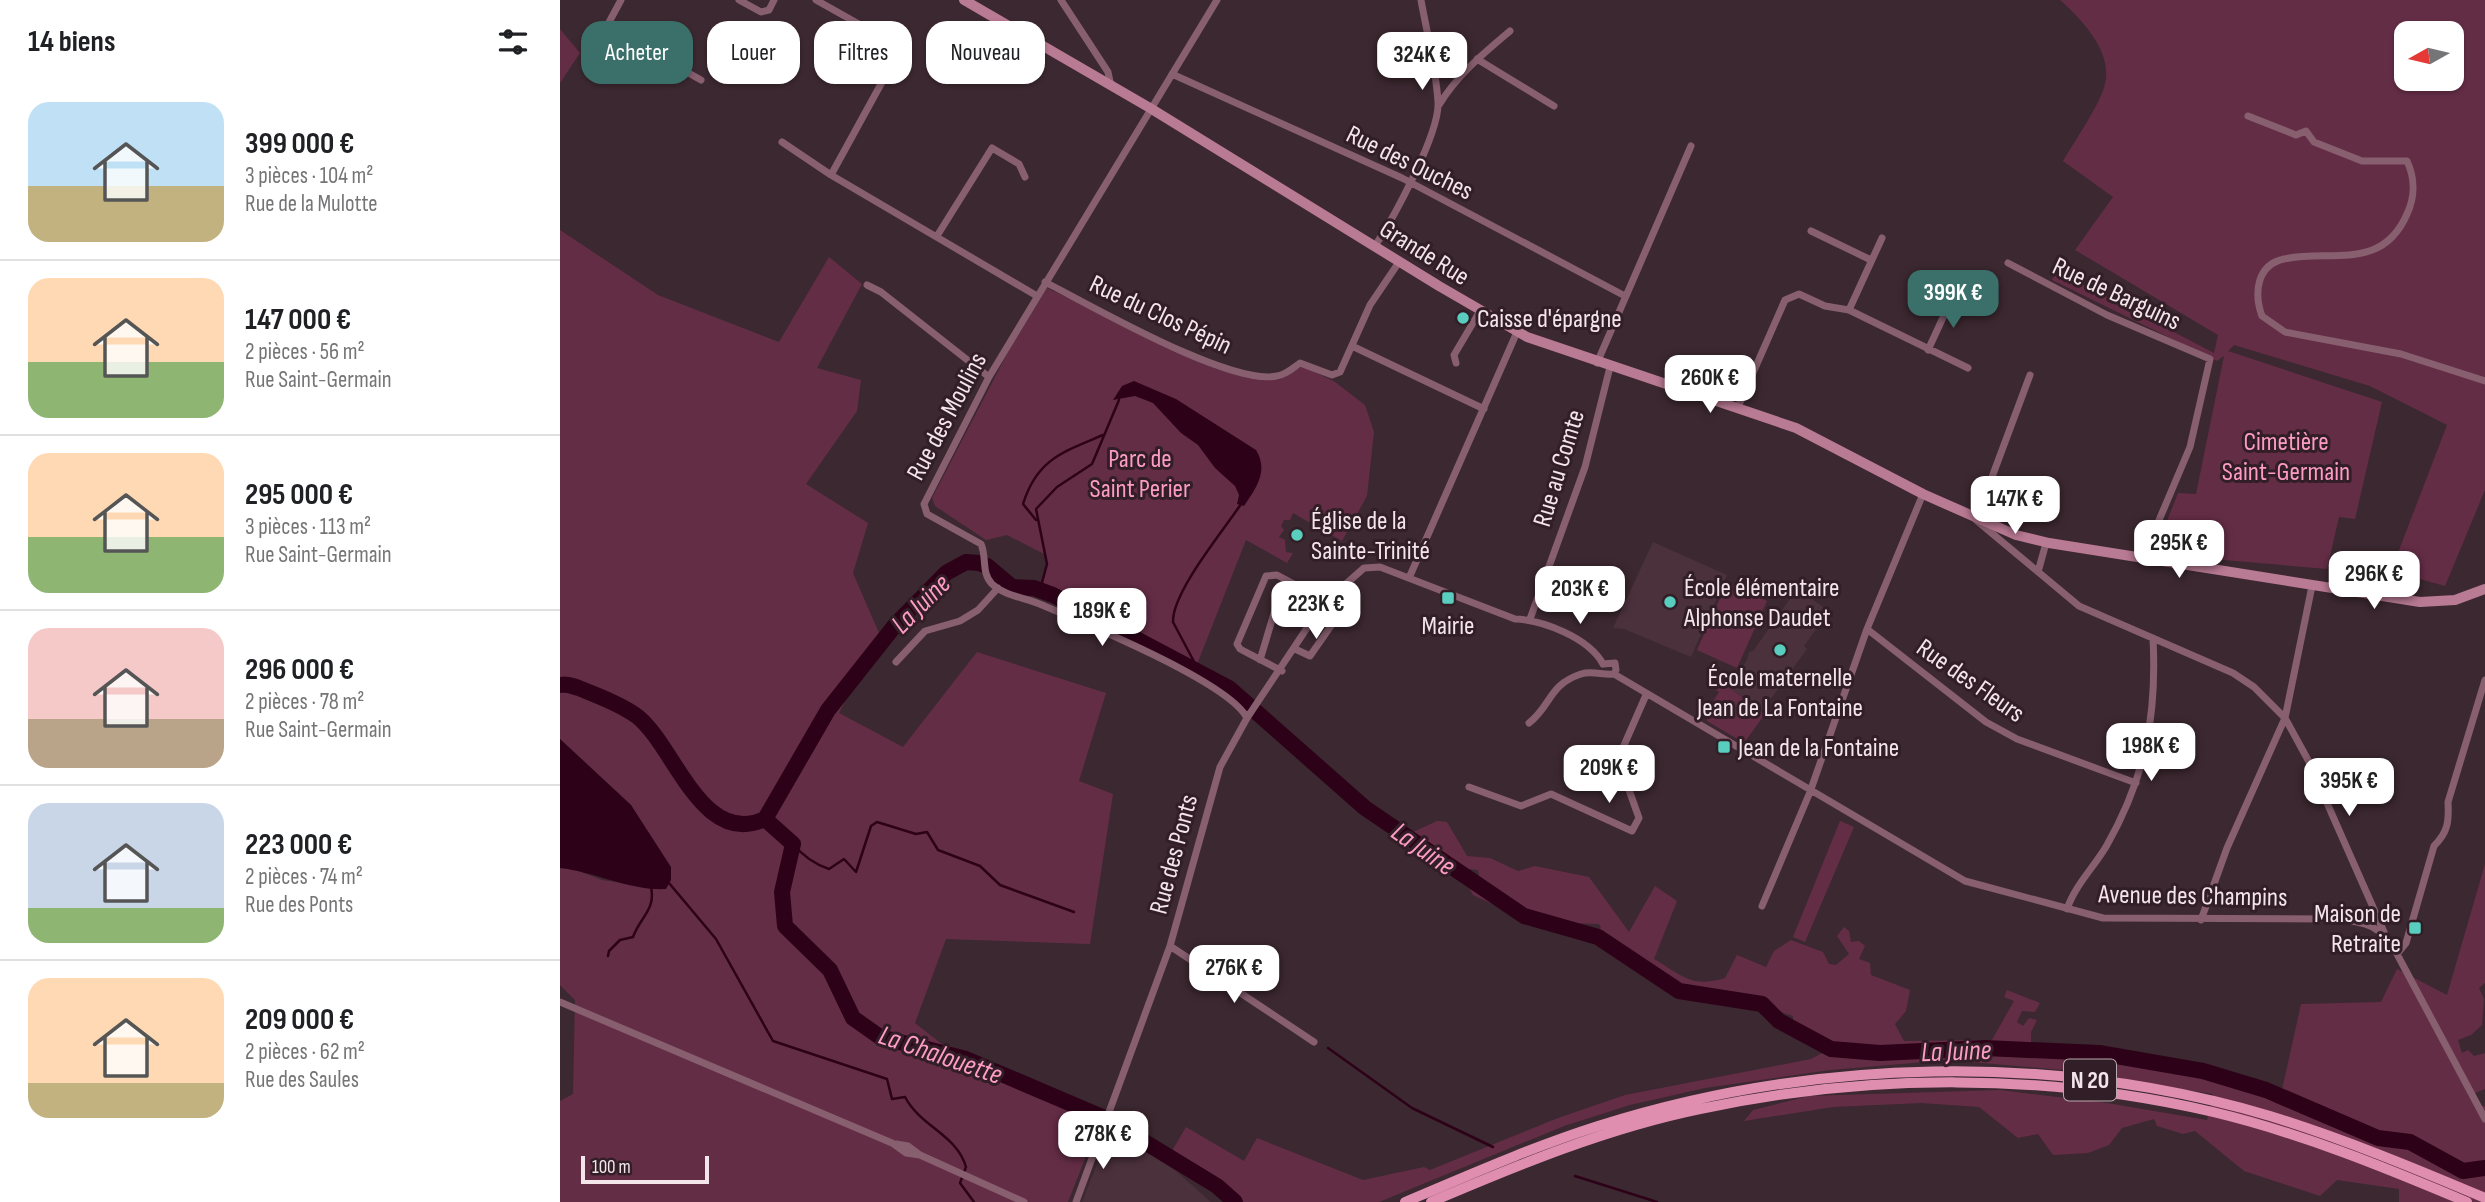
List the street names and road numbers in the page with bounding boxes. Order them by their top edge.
street label: Rue des Ouches [1341,119,1478,207]
street label: Grande Rue [1374,214,1475,293]
street label: Rue de Barguins [2047,251,2185,338]
street label: Rue du Clos Pépin [1084,269,1236,362]
street label: Rue des Moulins [901,348,994,486]
street label: Rue au Comte [1527,406,1592,531]
street label: Rue des Fleurs [1910,633,2030,730]
street label: Rue des Ponts [1144,791,1205,918]
street label: Avenue des Champins [2097,879,2288,914]
road number: N 20 [2064,1060,2116,1100]

